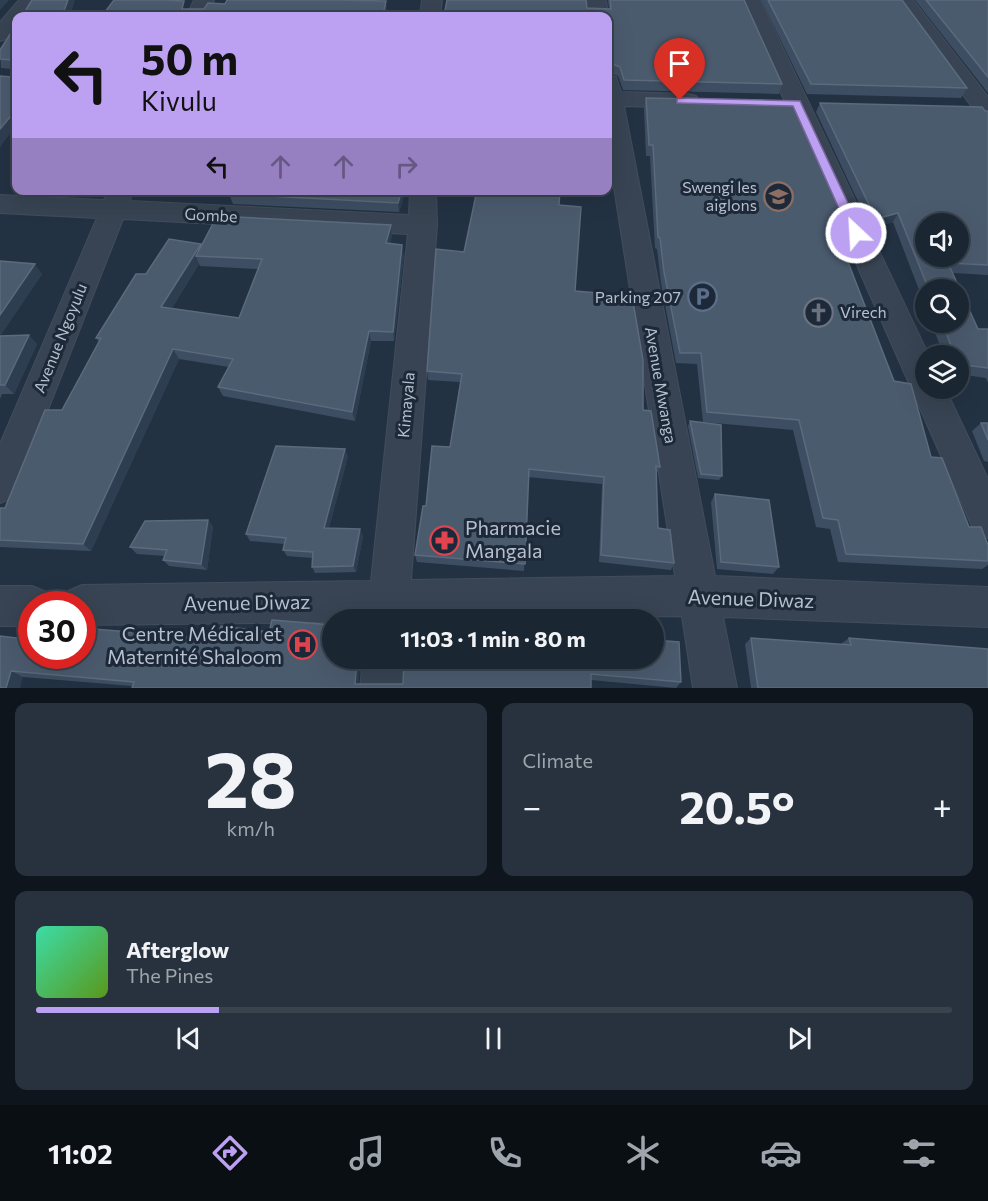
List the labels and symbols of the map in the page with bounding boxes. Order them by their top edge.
pin [654,38,705,100]
place label: Swengi les aiglons [682,177,757,214]
school or university icon: Swengi les aiglons [762,180,794,212]
position arrow [824,201,888,265]
street label: Gombe [184,204,238,225]
street label: Avenue Ngoyulu [29,280,90,395]
parking icon: Parking 207 [686,281,718,313]
place label: Parking 207 [595,287,681,306]
church icon: Virech [803,296,835,328]
place label: Virech [840,302,887,321]
street label: Avenue Mwanga [642,325,681,445]
street label: Kimayala [393,371,418,439]
place label: Pharmacie Mangala [465,515,561,562]
pharmacy icon: Pharmacie Mangala [428,524,460,556]
street label: Avenue Diwaz [687,584,815,612]
street label: Avenue Diwaz [183,589,311,615]
speed limit sign: 30 [18,591,96,669]
place label: Centre Médical et Maternité Shaloom [107,621,282,668]
hospital icon: Centre Médical et Maternité Shaloom [287,629,319,661]

